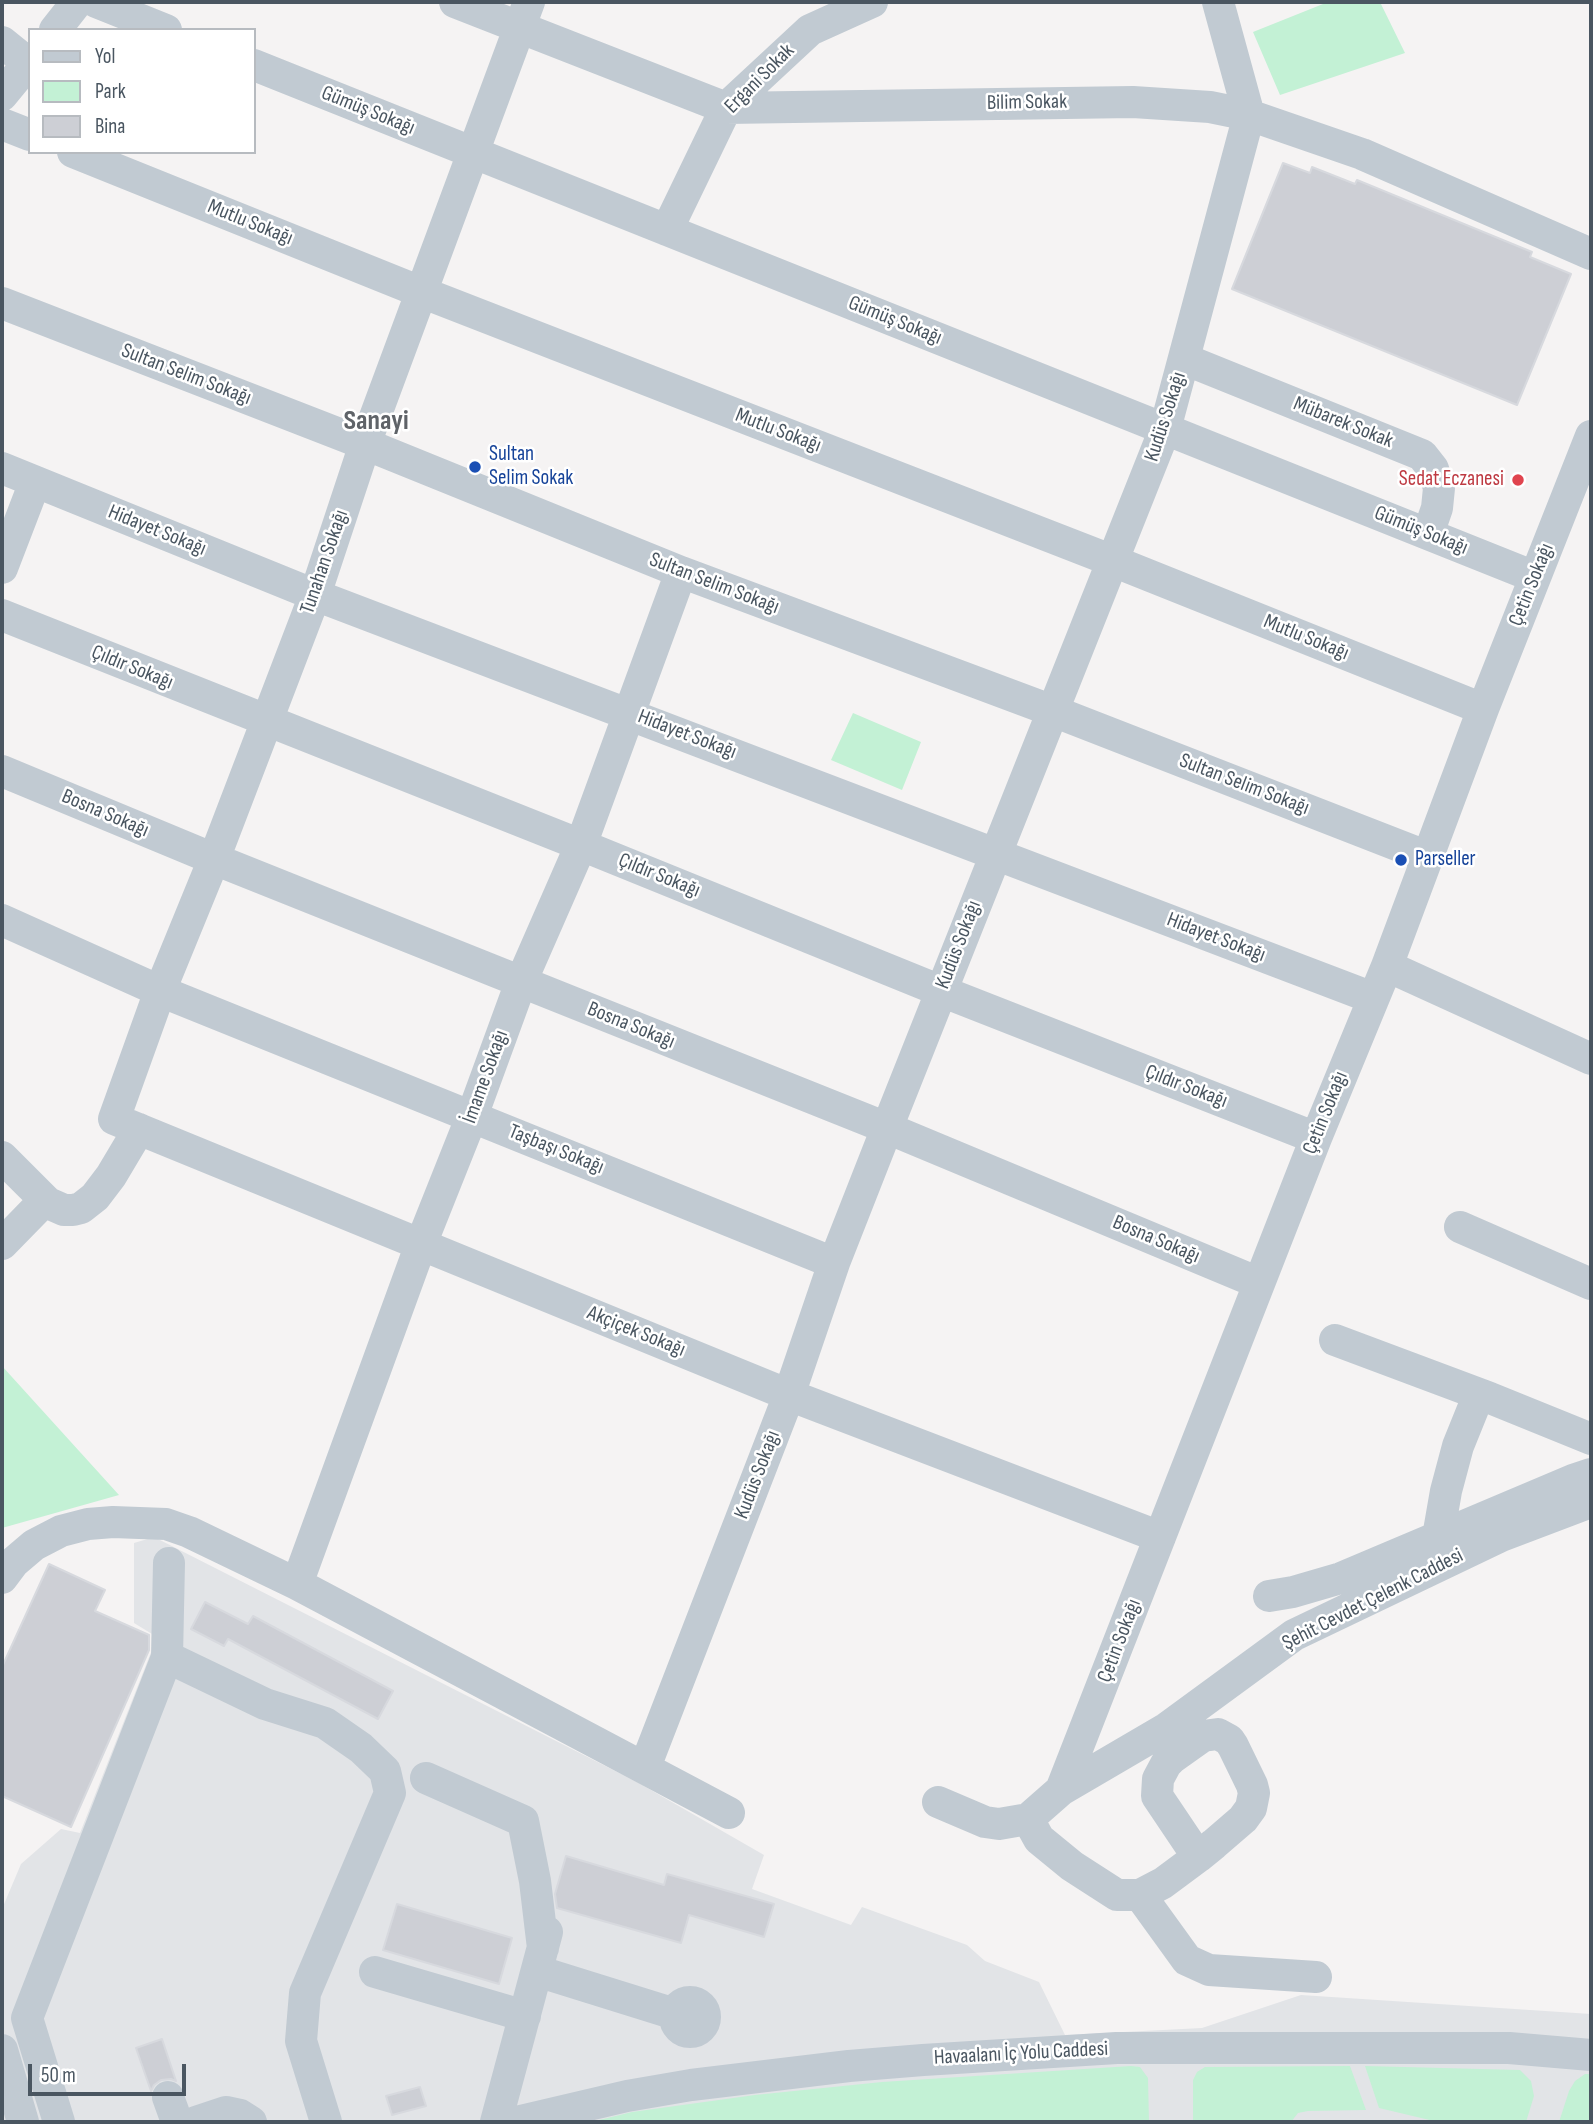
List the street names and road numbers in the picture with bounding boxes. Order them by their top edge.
street label: Ergani Sokak [720,39,800,119]
street label: Gümüş Sokağı [318,81,418,141]
street label: Bilim Sokak [987,90,1067,116]
street label: Mutlu Sokağı [204,195,296,251]
street label: Gümüş Sokağı [845,291,945,351]
street label: Sultan Selim Sokağı [118,339,254,411]
street label: Kudüs Sokağı [1140,369,1192,465]
street label: Mübarek Sokak [1289,392,1397,454]
street label: Mutlu Sokağı [732,403,824,459]
street label: Hidayet Sokağı [104,500,210,562]
street label: Gümüş Sokağı [1371,501,1471,561]
street label: Tunahan Sokağı [295,507,355,617]
street label: Çetin Sokağı [1504,540,1560,630]
street label: Sultan Selim Sokağı [646,548,782,620]
street label: Mutlu Sokağı [1260,610,1352,666]
street label: Çıldır Sokağı [87,640,177,696]
street label: Hidayet Sokağı [634,705,740,765]
street label: Sultan Selim Sokağı [1176,749,1312,821]
street label: Bosna Sokağı [58,784,152,844]
street label: Çıldır Sokağı [614,848,704,904]
street label: Kudüs Sokağı [931,897,987,993]
street label: Hidayet Sokağı [1163,908,1269,968]
street label: Bosna Sokağı [584,997,678,1055]
street label: İmame Sokağı [458,1027,514,1127]
street label: Çıldır Sokağı [1141,1060,1231,1114]
street label: Çetin Sokağı [1298,1068,1354,1158]
street label: Taşbaşı Sokağı [505,1120,607,1180]
street label: Bosna Sokağı [1109,1210,1203,1270]
street label: Akçiçek Sokağı [583,1301,689,1363]
street label: Kudüs Sokağı [730,1427,786,1523]
street label: Şehit Cevdet Çelenk Caddesi [1278,1543,1468,1657]
street label: Çetin Sokağı [1093,1596,1147,1686]
street label: Havaalanı İç Yolu Caddesi [933,2037,1109,2071]

